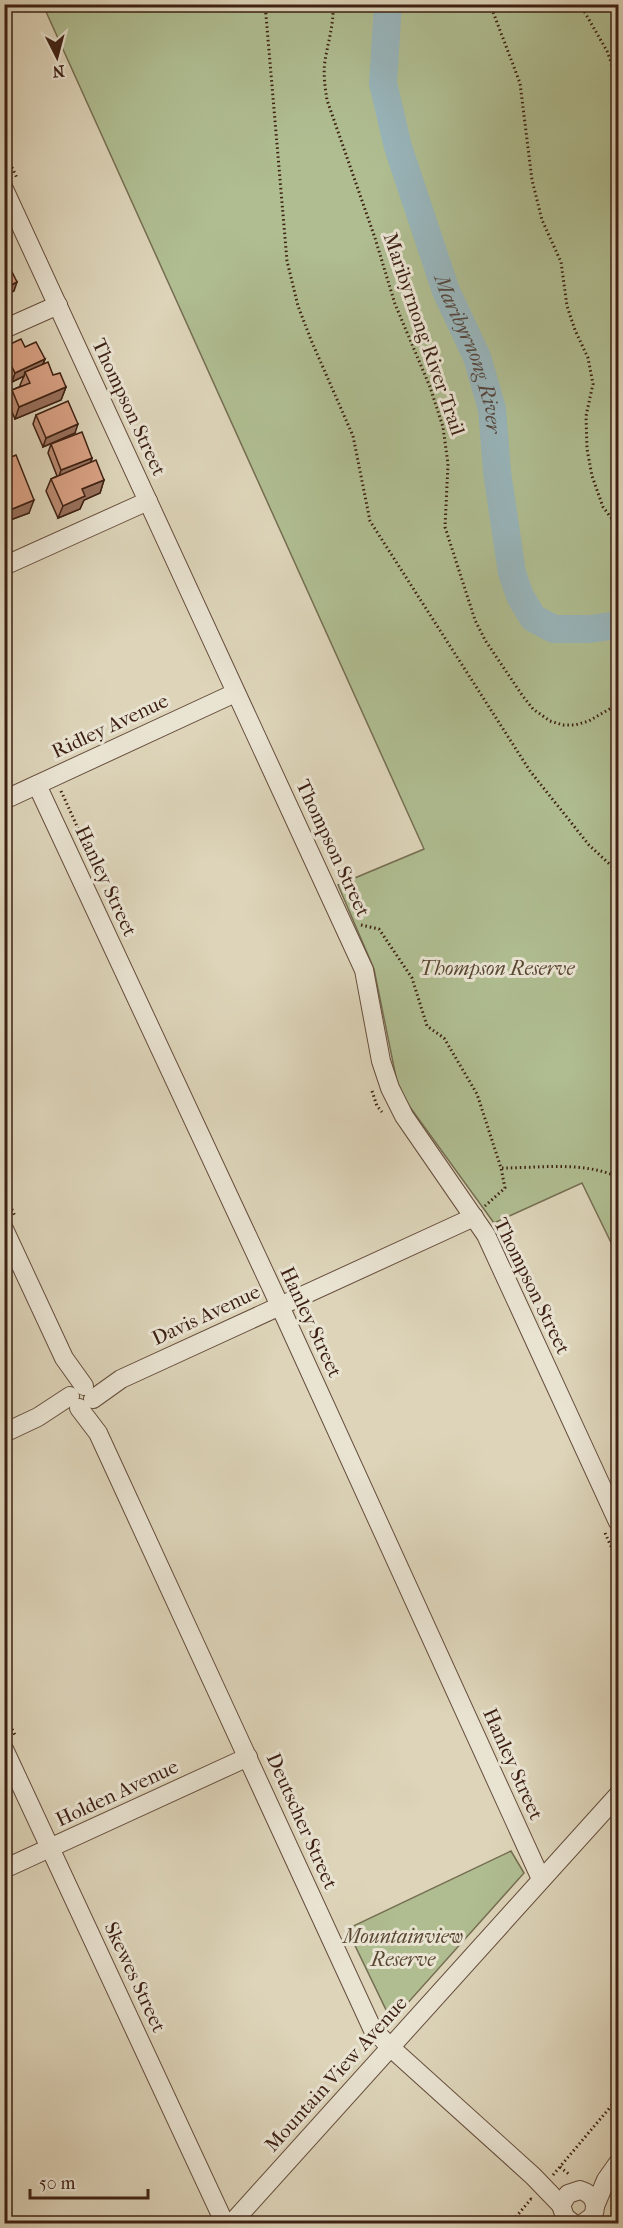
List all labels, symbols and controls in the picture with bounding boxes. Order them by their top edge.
north arrow [27,27,87,87]
text: N [51,61,66,82]
street label: Maribyrnong River Trail [378,230,470,438]
water label: Maribyrnong River [428,270,504,438]
street label: Thompson Street [87,335,171,479]
street label: Ridley Avenue [48,689,172,763]
street label: Thompson Street [291,776,375,920]
street label: Hanley Street [70,822,142,940]
park label: Thompson Reserve [419,957,575,980]
street label: Thompson Street [489,1214,575,1358]
street label: Hanley Street [275,1263,347,1381]
street label: Davis Avenue [148,1280,264,1350]
street label: Hanley Street [478,1705,548,1823]
street label: Deutscher Street [262,1750,342,1892]
street label: Holden Avenue [52,1755,182,1831]
street label: Skewes Street [99,1918,171,2036]
park label: Mountainview Reserve [341,1925,463,1971]
street label: Mountain View Avenue [260,1991,412,2156]
scale bar [30,2162,148,2200]
text: 50 m [39,2173,76,2194]

